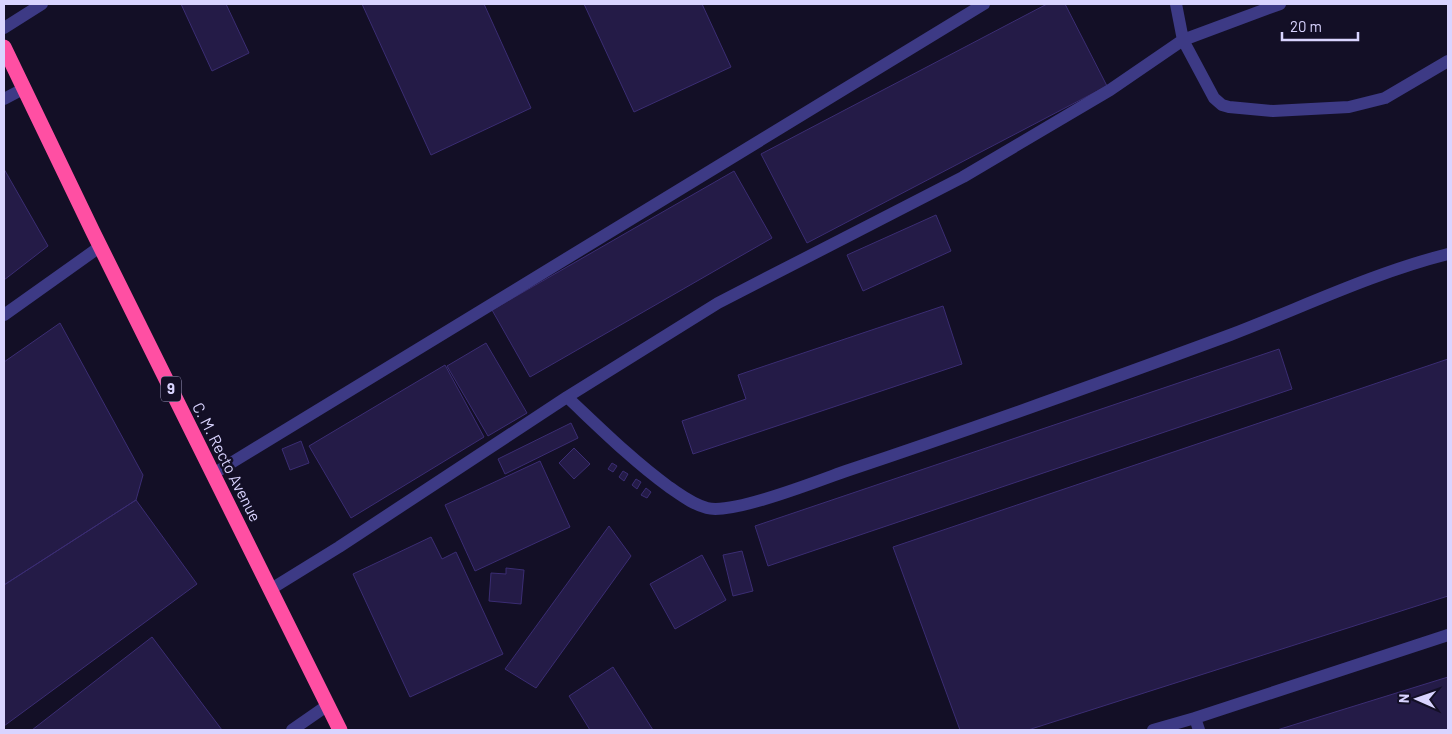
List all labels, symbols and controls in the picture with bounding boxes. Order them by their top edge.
scale bar [1282,10,1358,42]
text: 20 m [1290,17,1322,35]
road number: 9 [161,376,181,402]
street label: C. M. Recto Avenue [189,399,266,525]
north arrow [1392,674,1442,724]
text: N [1395,694,1412,703]

